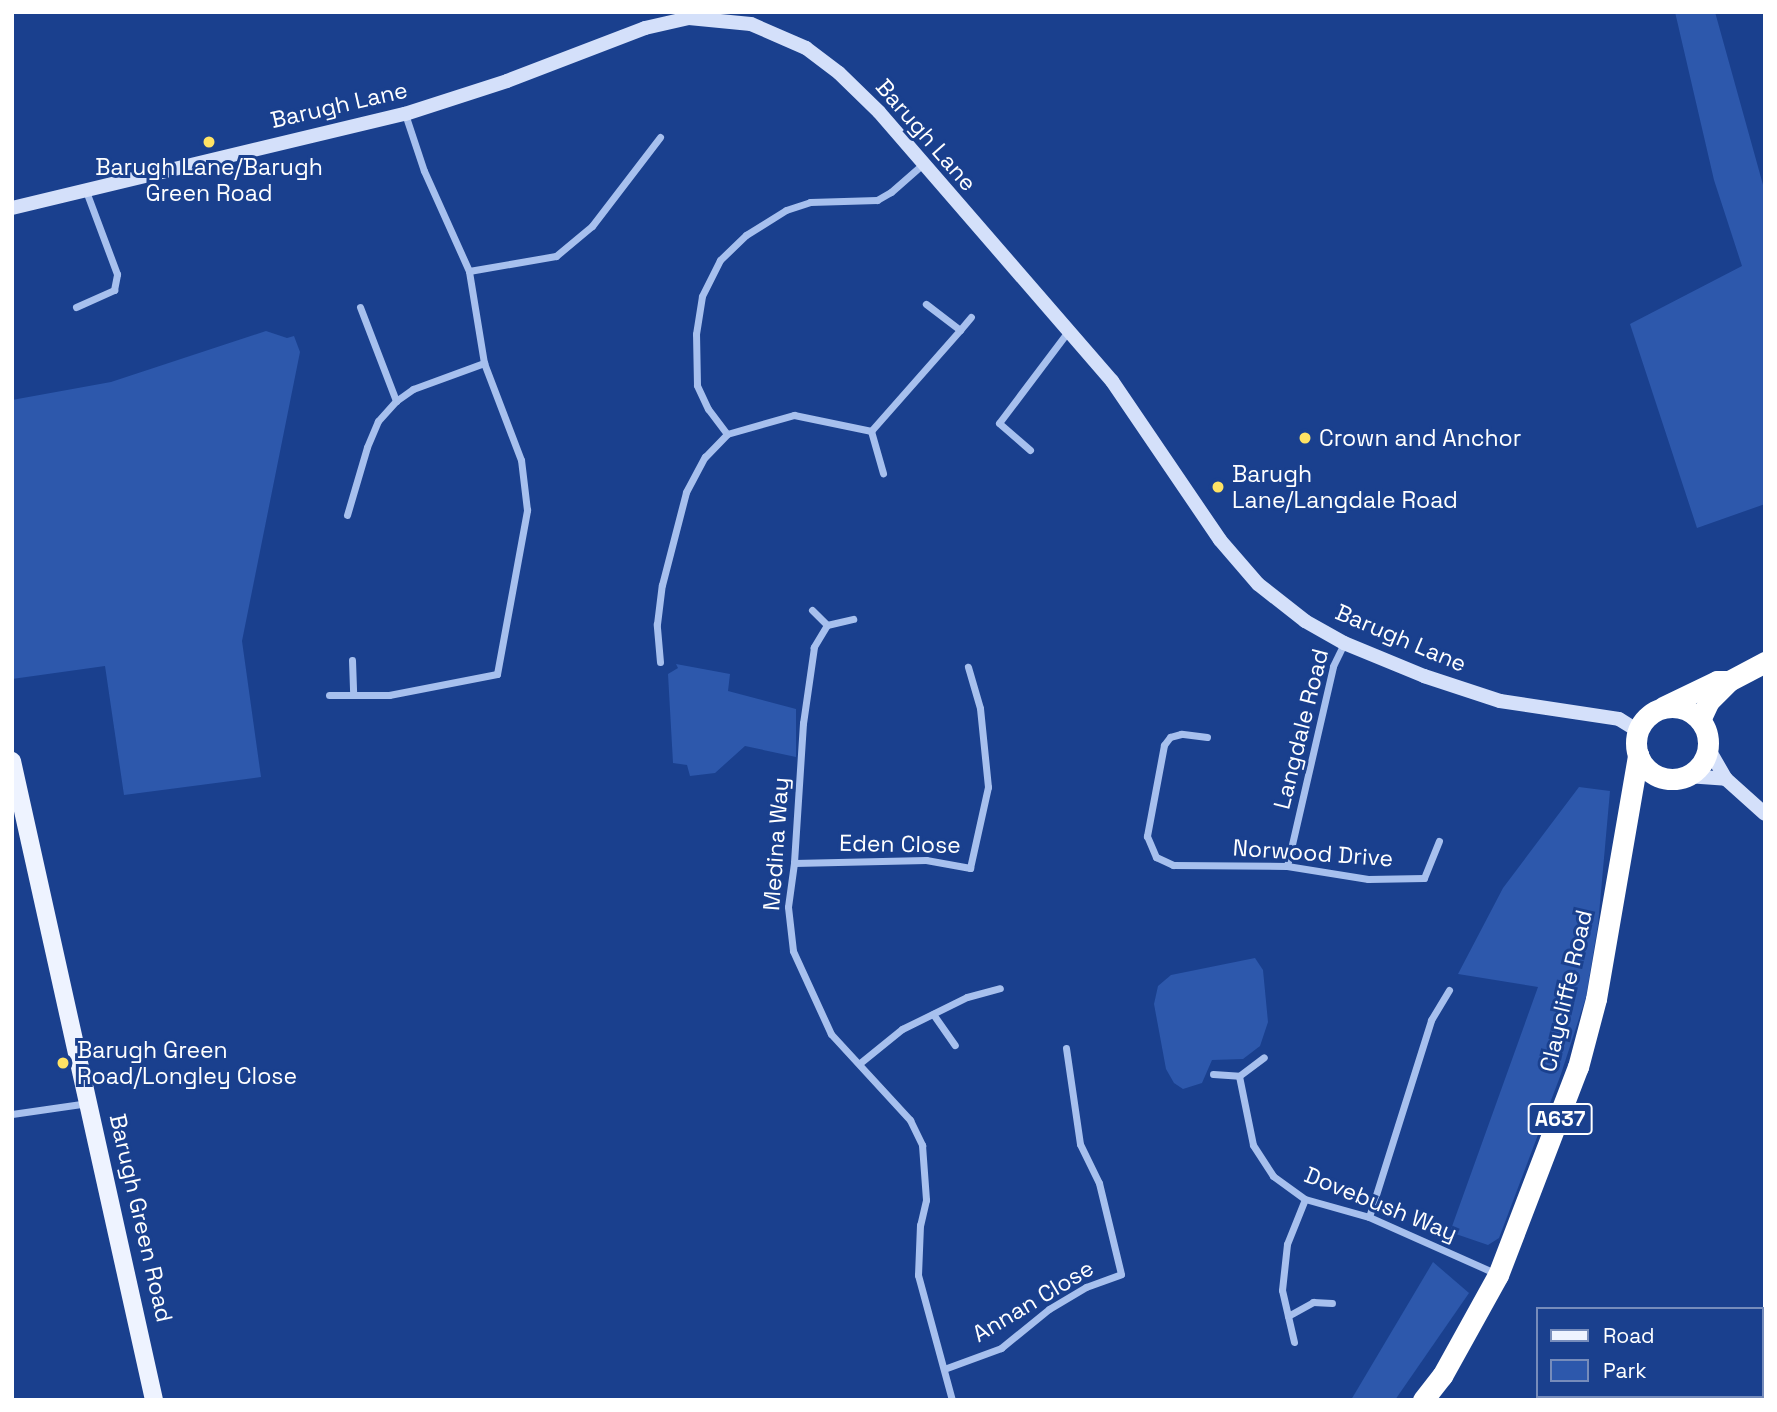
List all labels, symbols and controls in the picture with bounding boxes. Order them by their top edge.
street label: Barugh Lane [870,73,982,197]
street label: Barugh Lane [268,76,410,134]
marker: Barugh Lane/Barugh Green Road [201,134,217,150]
place label: Barugh Lane/Barugh Green Road [95,153,323,207]
place label: Crown and Anchor [1319,424,1522,452]
marker: Crown and Anchor [1297,430,1313,446]
place label: Barugh Lane/Langdale Road [1232,460,1458,514]
marker: Barugh Lane/Langdale Road [1210,479,1226,495]
street label: Barugh Lane [1331,598,1471,678]
street label: Langdale Road [1268,646,1334,812]
street label: Medina Way [758,776,794,912]
street label: Eden Close [839,829,961,859]
street label: Norwood Drive [1232,834,1394,872]
street label: Claycliffe Road [1534,907,1598,1075]
place label: Barugh Green Road/Longley Close [77,1036,297,1090]
marker: Barugh Green Road/Longley Close [55,1055,71,1071]
road number: A637 [1527,1102,1593,1136]
street label: Barugh Green Road [104,1111,178,1325]
street label: Dovebush Way [1301,1161,1461,1247]
street label: Annan Close [967,1254,1099,1348]
legend [1536,1307,1763,1398]
text: Road [1603,1322,1655,1349]
text: Park [1603,1357,1647,1384]

